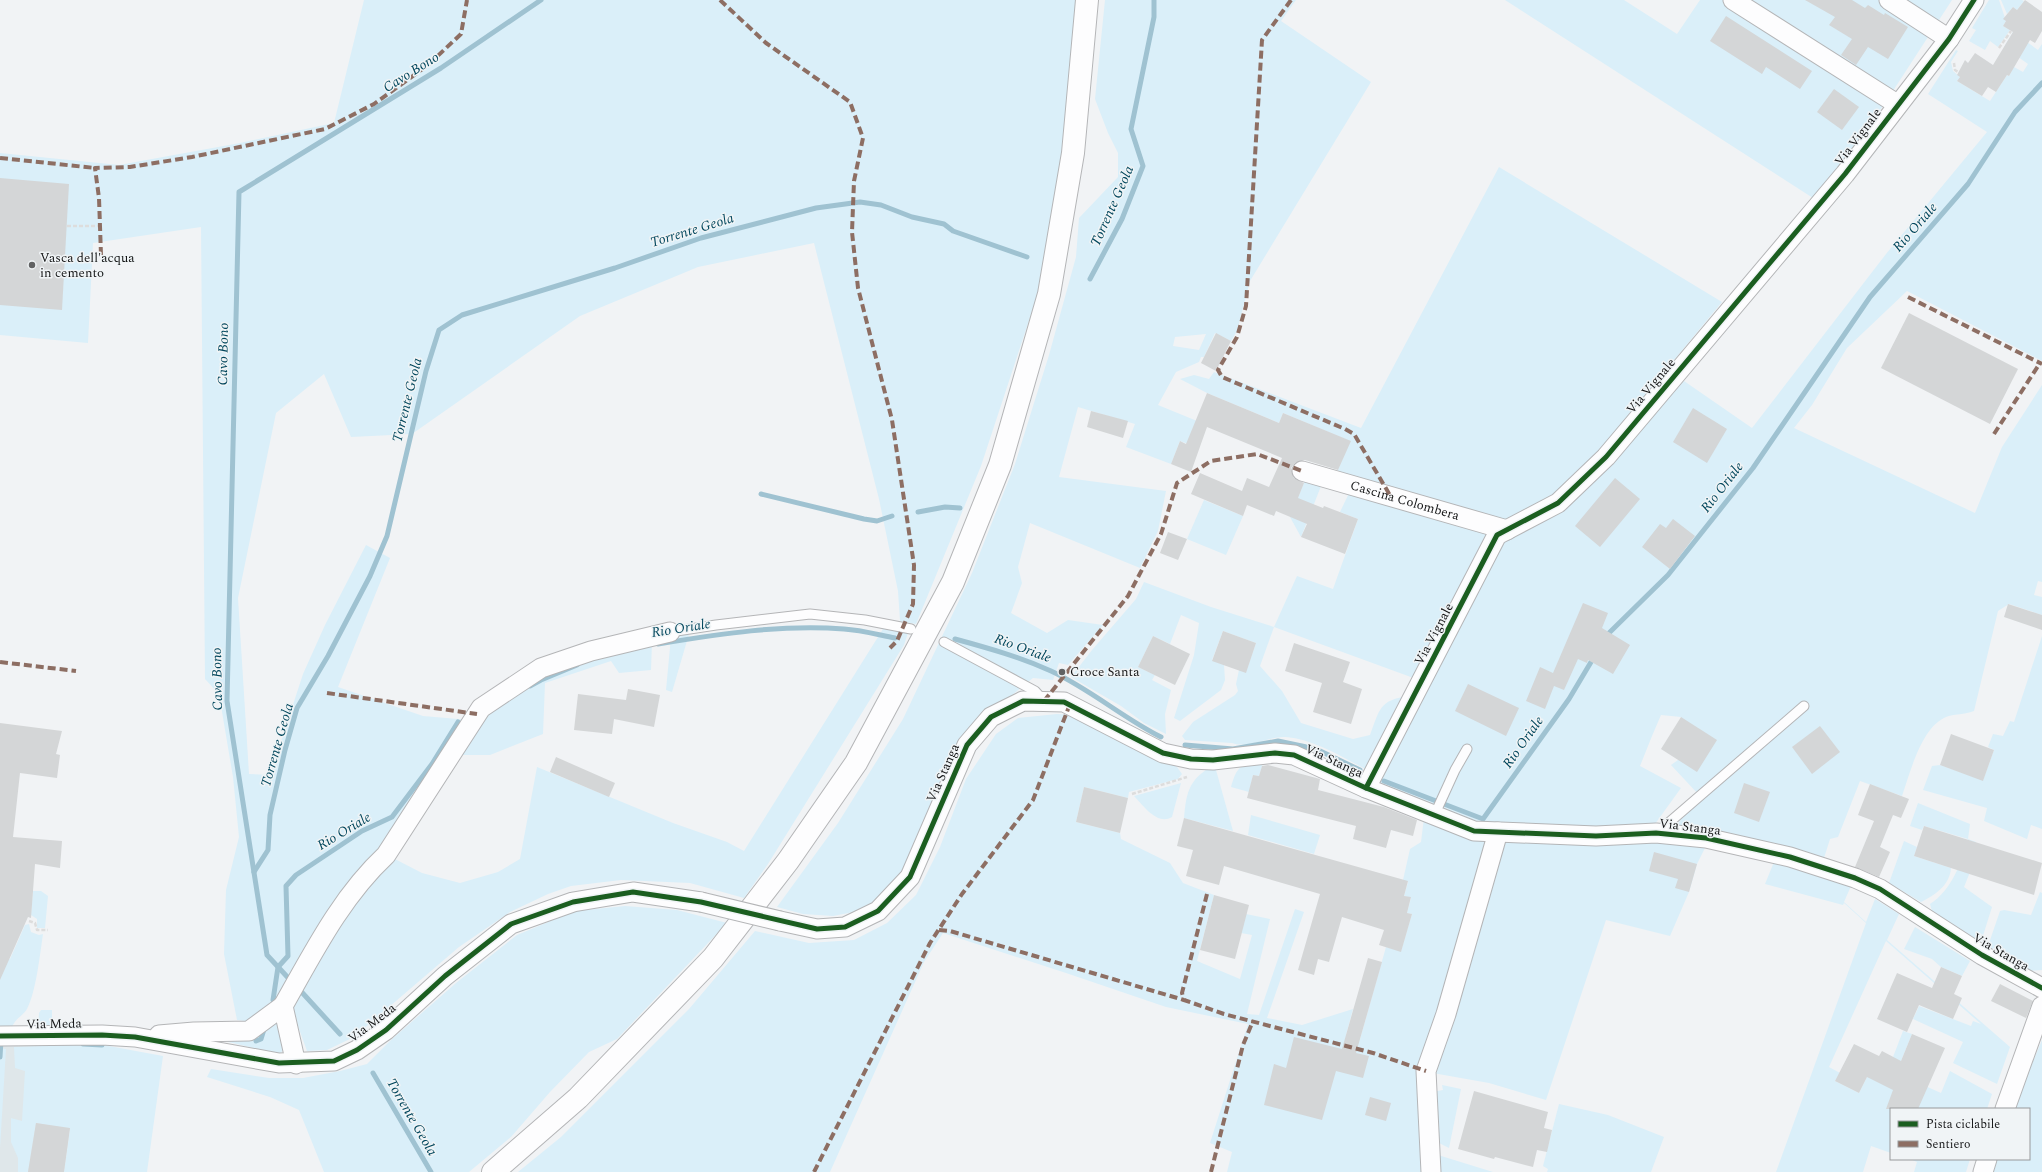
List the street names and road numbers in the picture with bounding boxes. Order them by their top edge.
street label: Via Vignale [1830,104,1886,170]
street label: Via Vignale [1622,354,1680,418]
street label: Cascina Colombera [1348,475,1462,526]
street label: Via Vignale [1409,599,1459,669]
street label: Via Stanga [1302,739,1367,783]
street label: Via Stanga [921,740,965,805]
street label: Via Stanga [1658,813,1723,841]
street label: Via Stanga [1969,928,2033,977]
street label: Via Meda [344,998,401,1048]
street label: Via Meda [26,1014,83,1034]

